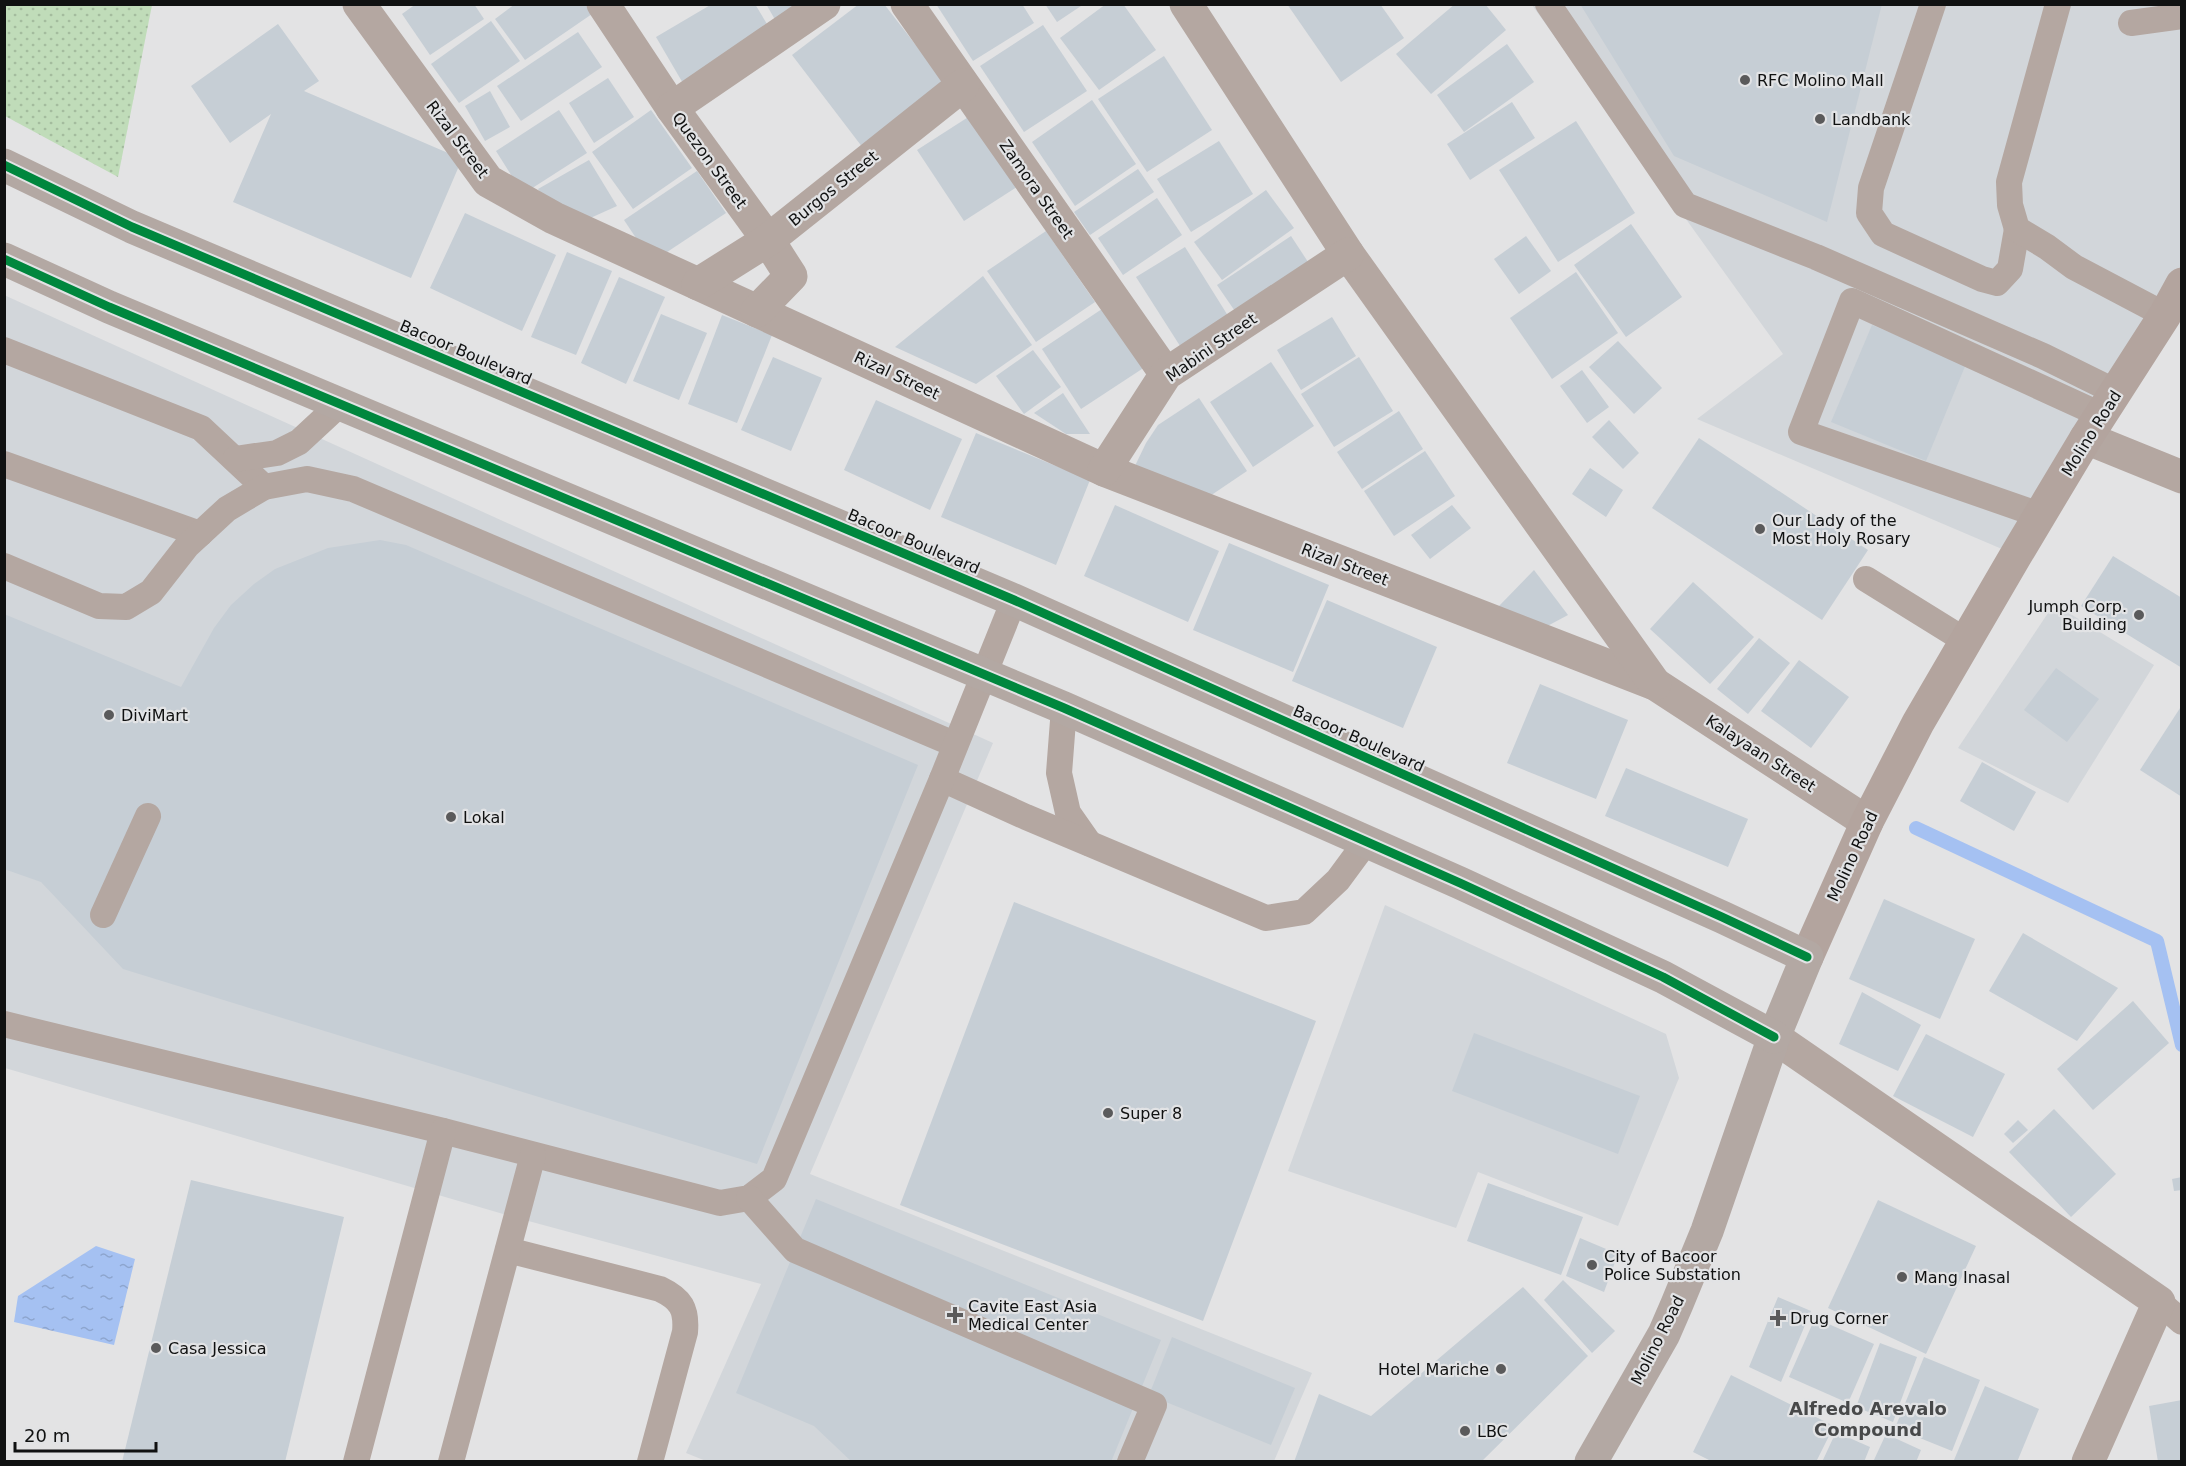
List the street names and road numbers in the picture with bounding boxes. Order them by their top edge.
street label: Rizal Street [422,97,493,182]
street label: Quezon Street [668,108,751,212]
street label: Zamora Street [995,136,1078,242]
street label: Burgos Street [785,147,882,230]
street label: Mabini Street [1162,309,1260,386]
street label: Bacoor Boulevard [397,316,535,389]
street label: Rizal Street [851,347,942,403]
street label: Molino Road [2057,387,2125,480]
street label: Bacoor Boulevard [845,505,983,578]
street label: Rizal Street [1299,539,1391,590]
street label: Bacoor Boulevard [1290,701,1427,776]
street label: Kalayaan Street [1702,711,1819,796]
street label: Molino Road [1823,808,1882,904]
street label: Molino Road [1627,1292,1688,1388]

